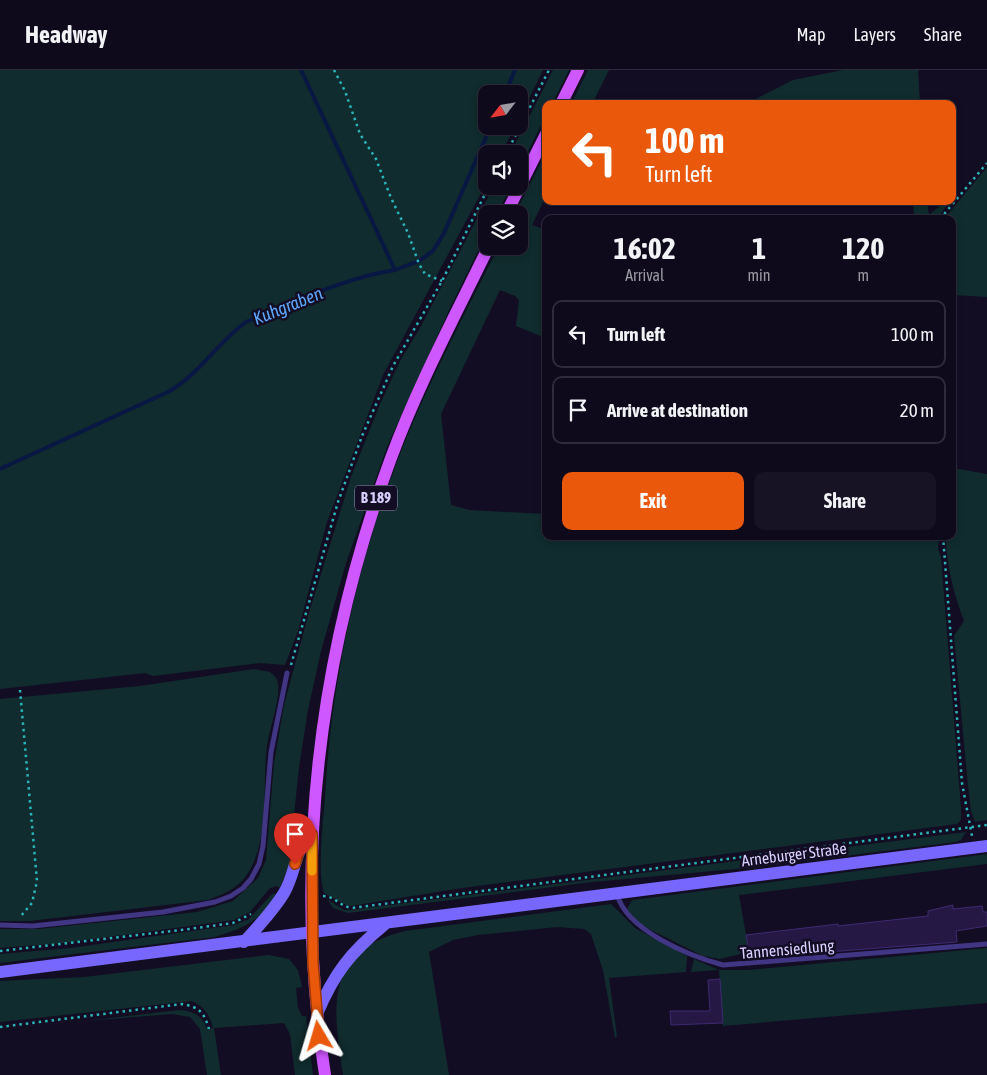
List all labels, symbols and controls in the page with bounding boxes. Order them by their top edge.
text: Headway [25,21,108,48]
text: Map [796,24,825,45]
text: Layers [853,24,896,45]
text: Share [924,24,962,45]
north arrow [478,85,528,135]
map controls [478,85,528,255]
icon: left [562,120,627,185]
text: 100 m [645,120,724,160]
button: sound [478,145,528,195]
text: Turn left [645,161,712,187]
button: layers [478,205,528,255]
text: 16:02 [614,231,676,265]
text: 1 [752,231,766,265]
text: 120 [842,231,884,265]
text: Arrival [625,266,664,284]
text: min [748,266,771,284]
text: m [857,266,869,284]
water label: Kuhgraben [250,282,326,329]
icon: left [564,320,592,348]
text: Turn left [607,323,665,345]
text: 100 m [891,323,934,345]
icon: arrive [564,396,592,424]
text: Arrive at destination [607,399,748,421]
text: 20 m [900,399,934,421]
button: Exit [562,472,744,530]
button: Share [754,472,936,530]
road number: B 189 [355,486,397,510]
pin [274,813,316,864]
icon: arrive [281,820,309,848]
street label: Arneburger Straße [740,839,848,870]
street label: Tannensiedlung [739,936,835,963]
position arrow [292,1009,344,1061]

